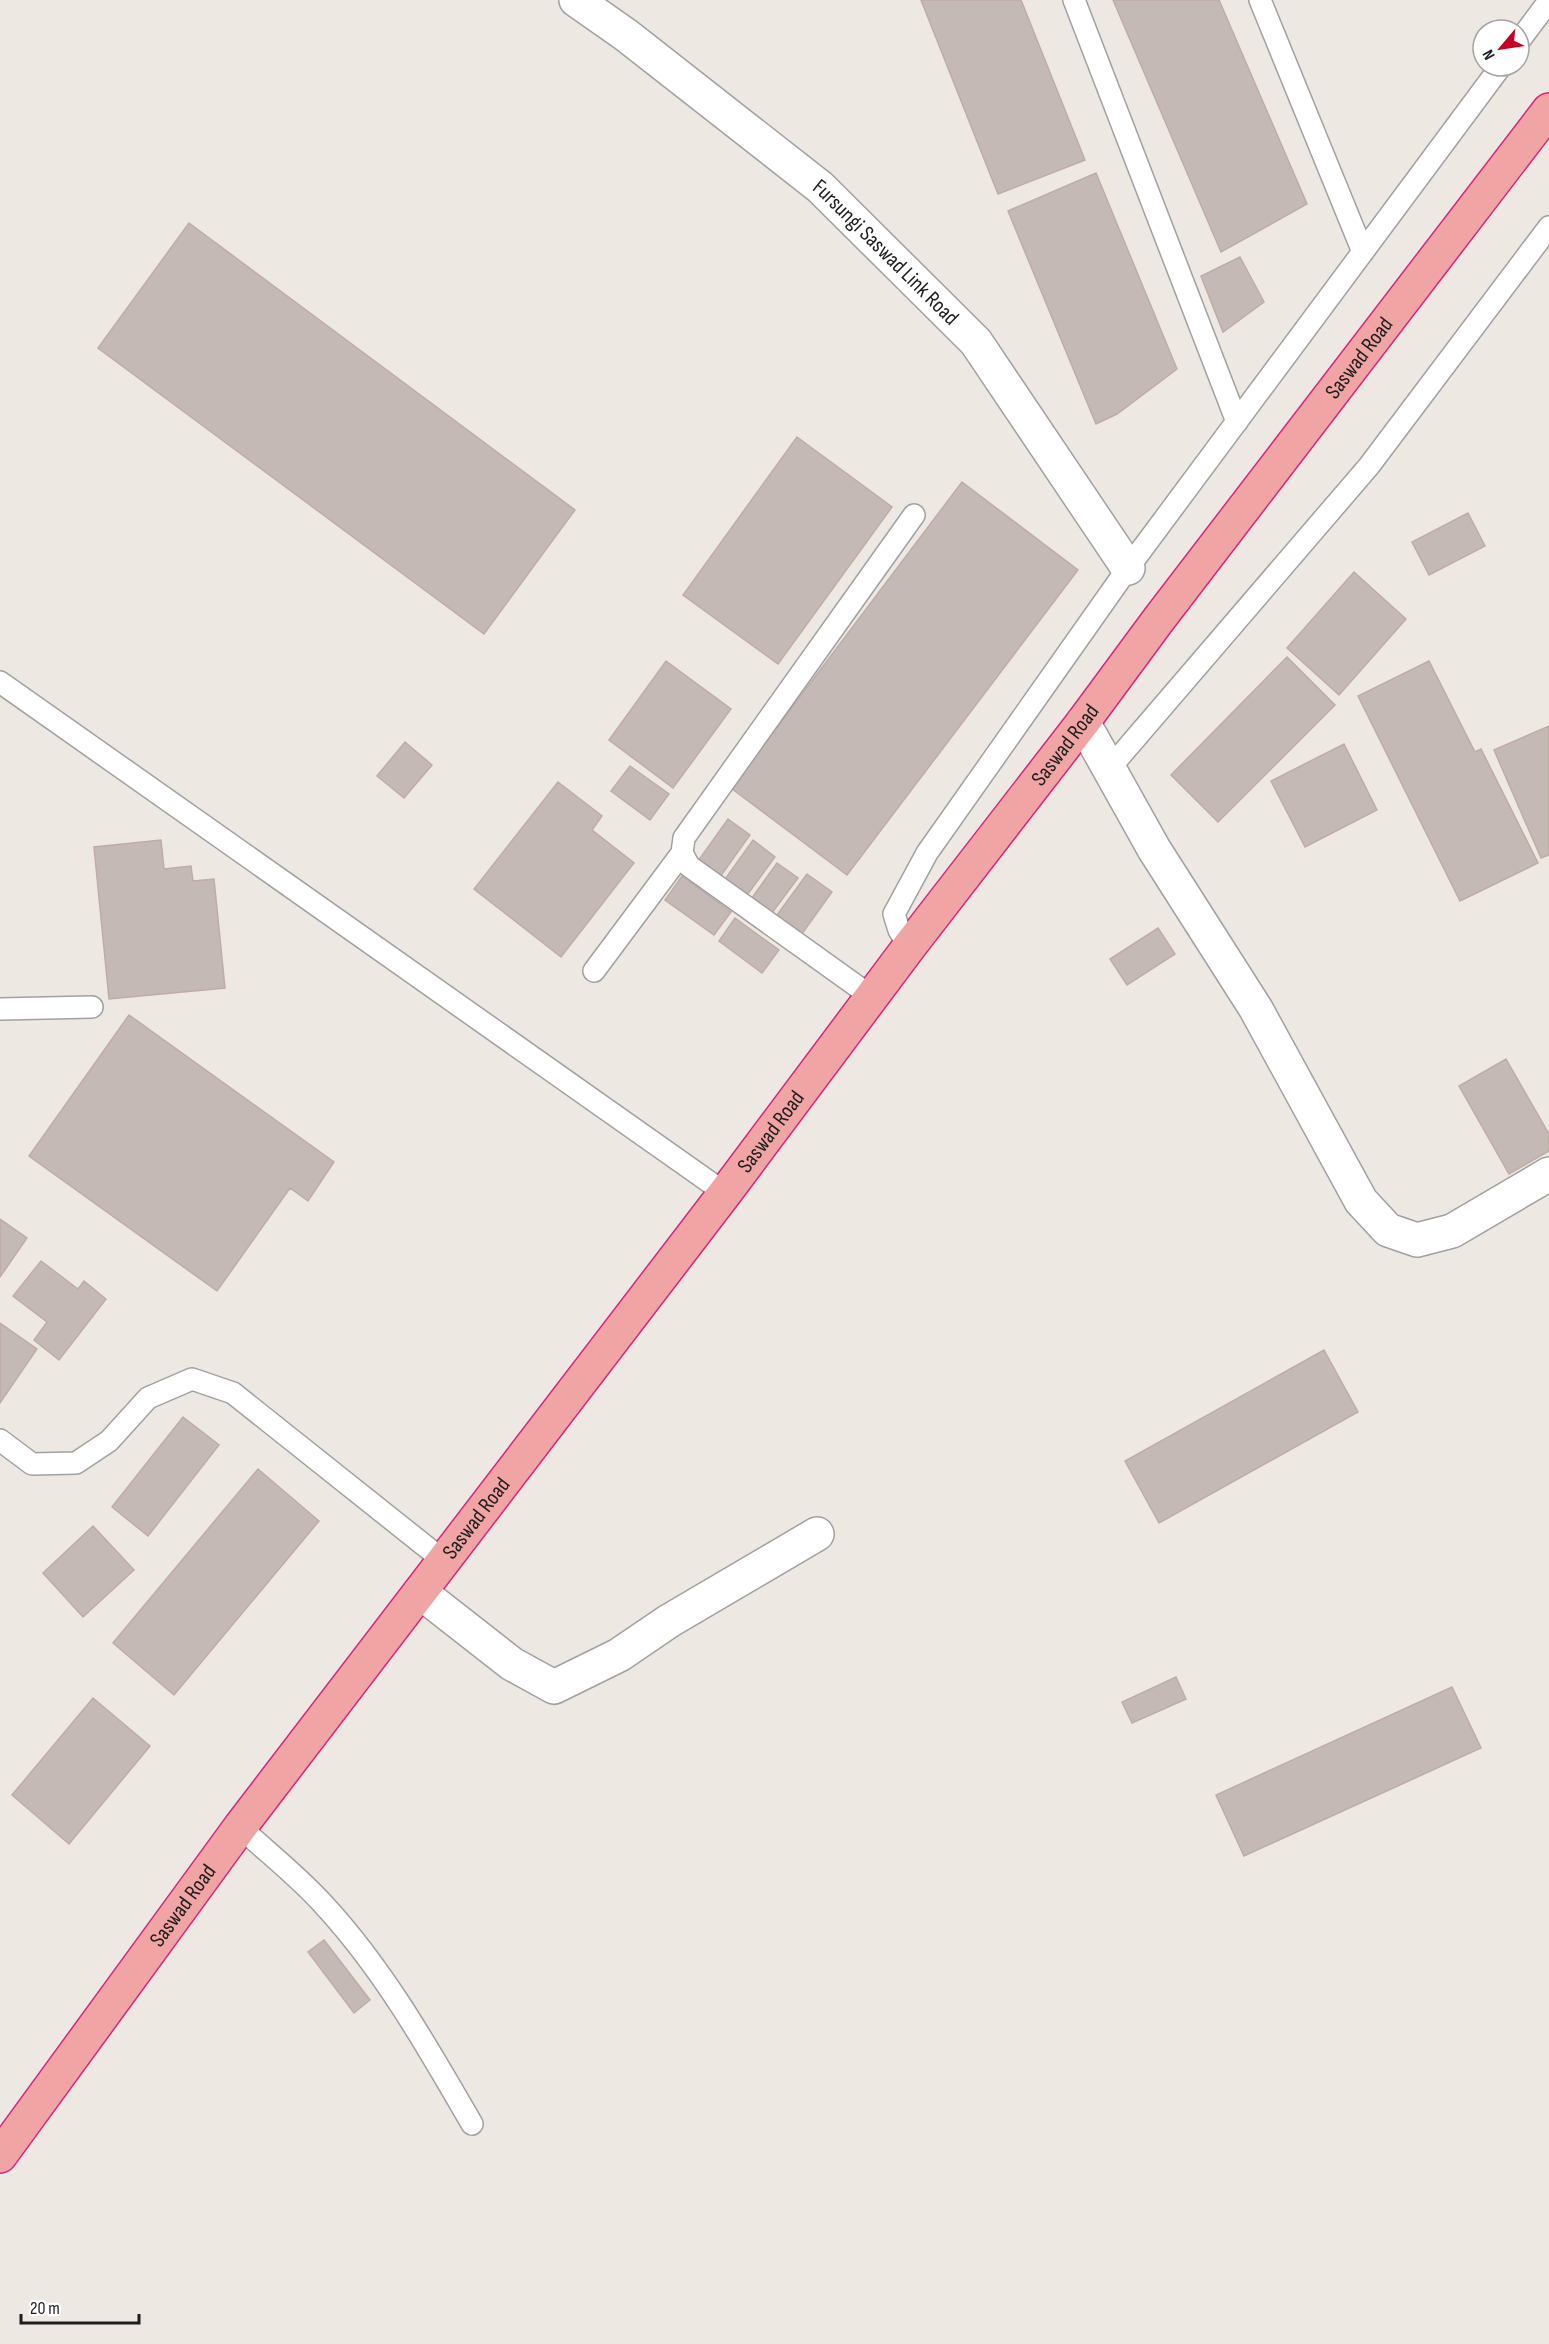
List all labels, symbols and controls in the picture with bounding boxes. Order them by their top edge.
north arrow [1471,18,1531,78]
text: N [1479,46,1500,63]
street label: Fursungi Saswad Link Road [807,173,965,331]
street label: Saswad Road [1319,312,1399,404]
street label: Saswad Road [1025,699,1105,791]
street label: Saswad Road [731,1085,810,1178]
street label: Saswad Road [436,1472,516,1564]
street label: Saswad Road [144,1859,222,1952]
scale bar [21,2287,140,2325]
text: 20 m [30,2298,60,2319]

